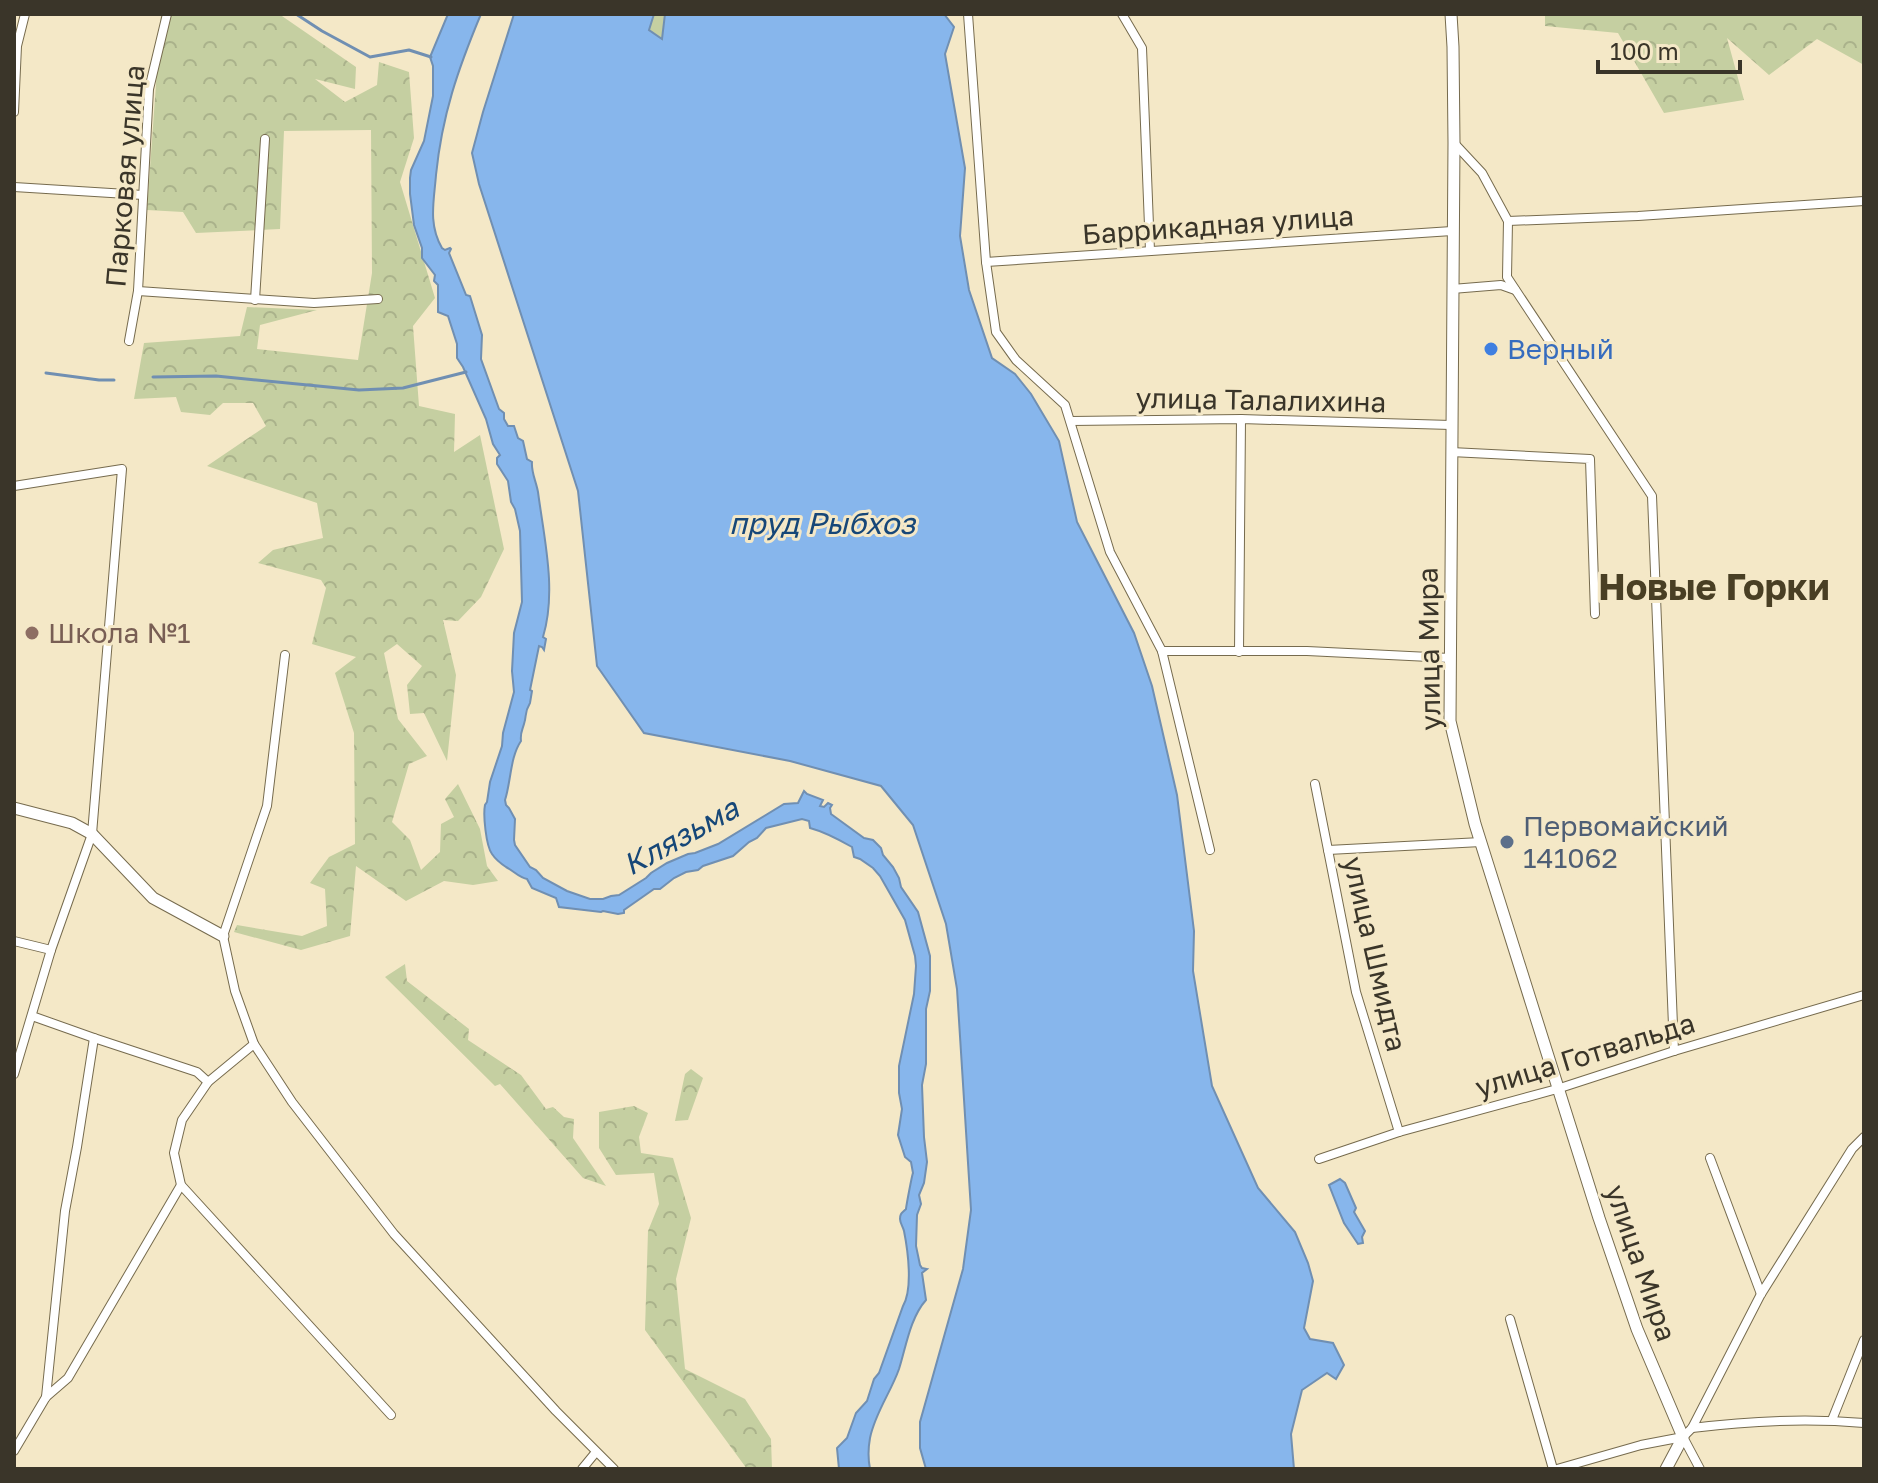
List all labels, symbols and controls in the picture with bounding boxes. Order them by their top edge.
scale bar [1598,24,1740,74]
text: 100 m [1610,36,1679,65]
street label: Парковая улица [98,63,151,288]
street label: Баррикадная улица [1081,199,1355,250]
place label: Верный [1507,332,1614,365]
marker: Верный [1482,340,1500,358]
street label: улица Талалихина [1135,381,1387,418]
water label: пруд Рыбхоз [729,505,917,541]
district label: Новые Горки [1598,565,1830,608]
street label: улица Мира [1411,567,1446,731]
place label: Школа №1 [48,616,191,649]
marker: Школа №1 [23,624,41,642]
water label: Клязьма [617,789,745,882]
place label: Первомайский 141062 [1523,809,1729,874]
marker: Первомайский 141062 [1498,833,1516,851]
street label: улица Шмидта [1337,853,1414,1055]
street label: улица Готвальда [1471,1005,1699,1104]
street label: улица Мира [1599,1180,1684,1345]

